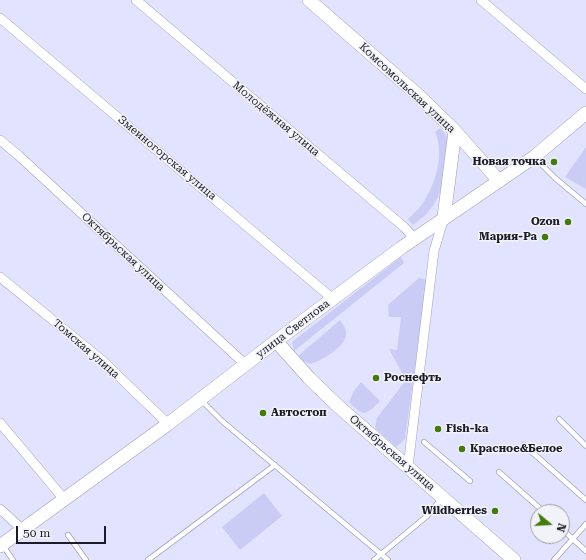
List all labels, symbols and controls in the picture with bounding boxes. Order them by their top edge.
street label: Комсомольская улица [356,40,458,136]
street label: Молодёжная улица [230,79,322,159]
street label: Змеиногорская улица [115,113,219,203]
place label: Новая точка [472,155,546,169]
marker: Новая точка [549,157,559,167]
street label: Октябрьская улица [79,210,167,294]
place label: Ozon [531,215,560,229]
marker: Ozon [563,217,573,227]
place label: Мария-Ра [479,230,537,244]
marker: Мария-Ра [540,232,550,242]
street label: улица Светлова [254,297,332,361]
street label: Томская улица [50,317,122,381]
place label: Роснефть [384,371,441,385]
marker: Роснефть [371,373,381,383]
place label: Автостоп [271,406,327,420]
marker: Автостоп [258,408,268,418]
street label: Октябрьская улица [347,412,437,494]
place label: Fish-ka [446,422,489,436]
marker: Fish-ka [433,424,443,434]
place label: Красное&Белое [470,442,563,456]
marker: Красное&Белое [457,444,467,454]
place label: Wildberries [421,504,487,518]
north arrow [530,504,570,544]
marker: Wildberries [490,506,500,516]
scale bar [18,518,108,544]
text: N [553,522,568,534]
text: 50 m [23,526,50,540]

